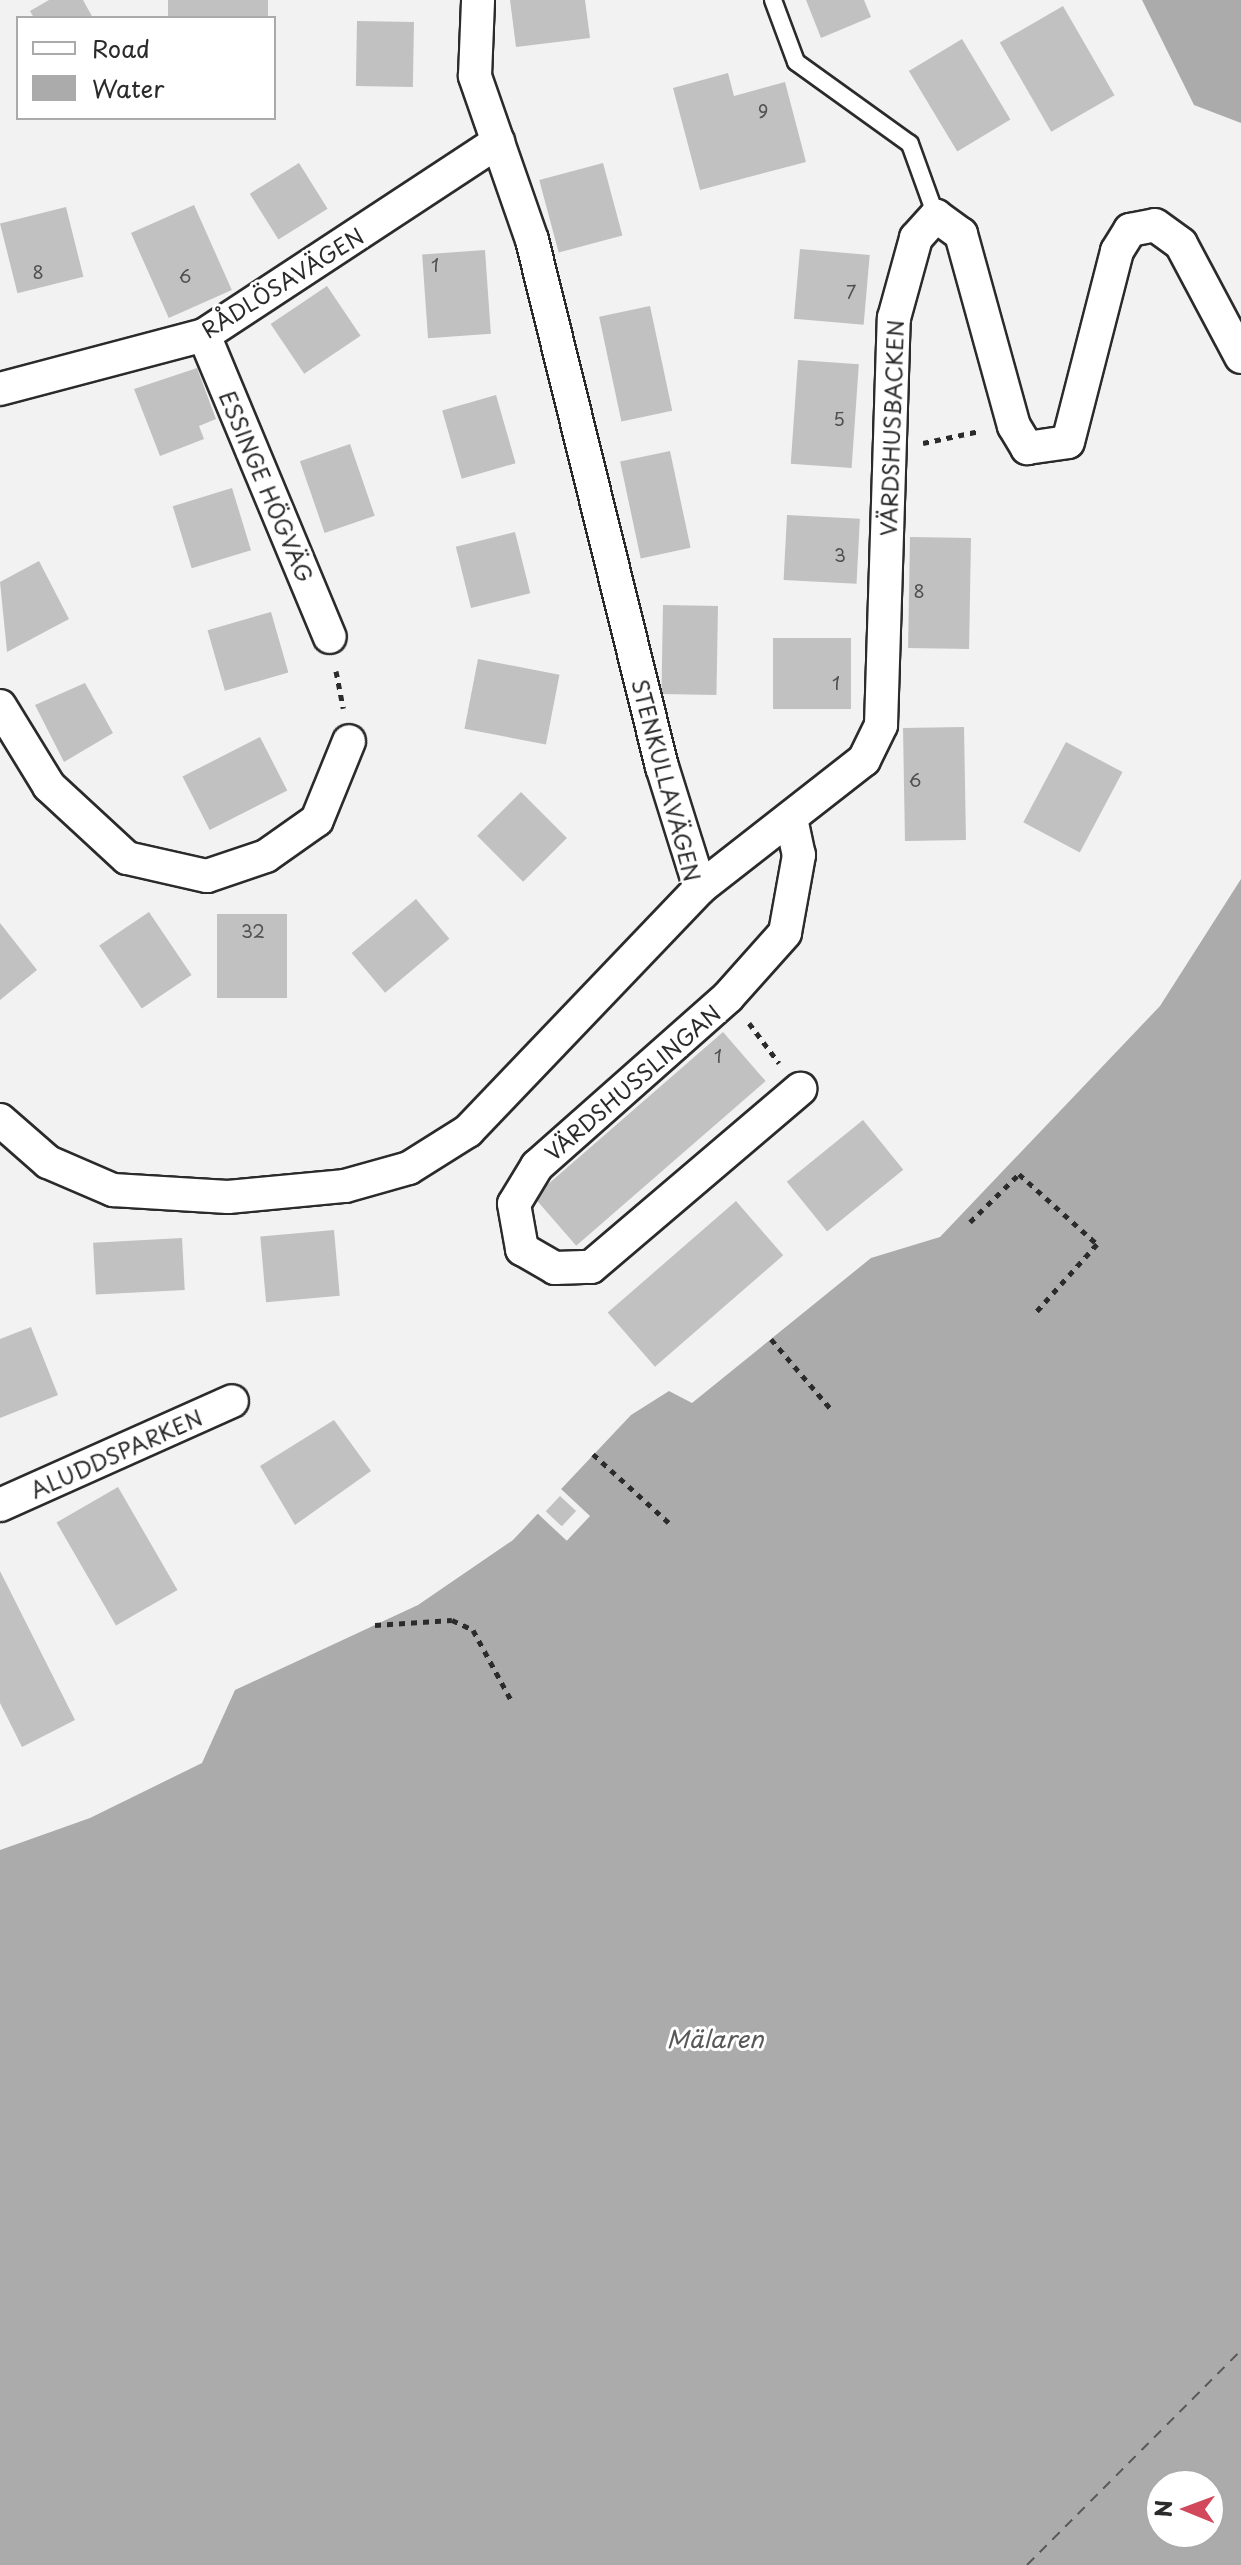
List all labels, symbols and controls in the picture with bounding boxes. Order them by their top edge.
legend [16,16,276,120]
text: Road [92,30,150,66]
text: Water [92,70,164,106]
house number: 9 [758,100,768,122]
street label: RÅDLÖSAVÄGEN [196,222,368,342]
house number: 1 [431,254,439,276]
house number: 8 [32,261,44,283]
house number: 6 [179,265,191,287]
house number: 7 [846,281,856,303]
street label: VÄRDSHUSBACKEN [874,319,908,537]
street label: ESSINGE HÖGVÄG [214,386,320,586]
house number: 5 [833,408,845,430]
house number: 3 [834,544,846,566]
house number: 8 [913,580,925,602]
house number: 1 [832,672,840,694]
street label: STENKULLAVÄGEN [627,676,707,884]
house number: 6 [909,769,921,791]
house number: 32 [241,920,265,942]
street label: VÄRDSHUSSLINGAN [539,999,725,1165]
house number: 1 [714,1045,722,1067]
street label: ALUDDSPARKEN [26,1403,206,1503]
water label: Mälaren [667,2025,763,2053]
north arrow [1145,2469,1225,2549]
text: N [1146,2500,1179,2518]

